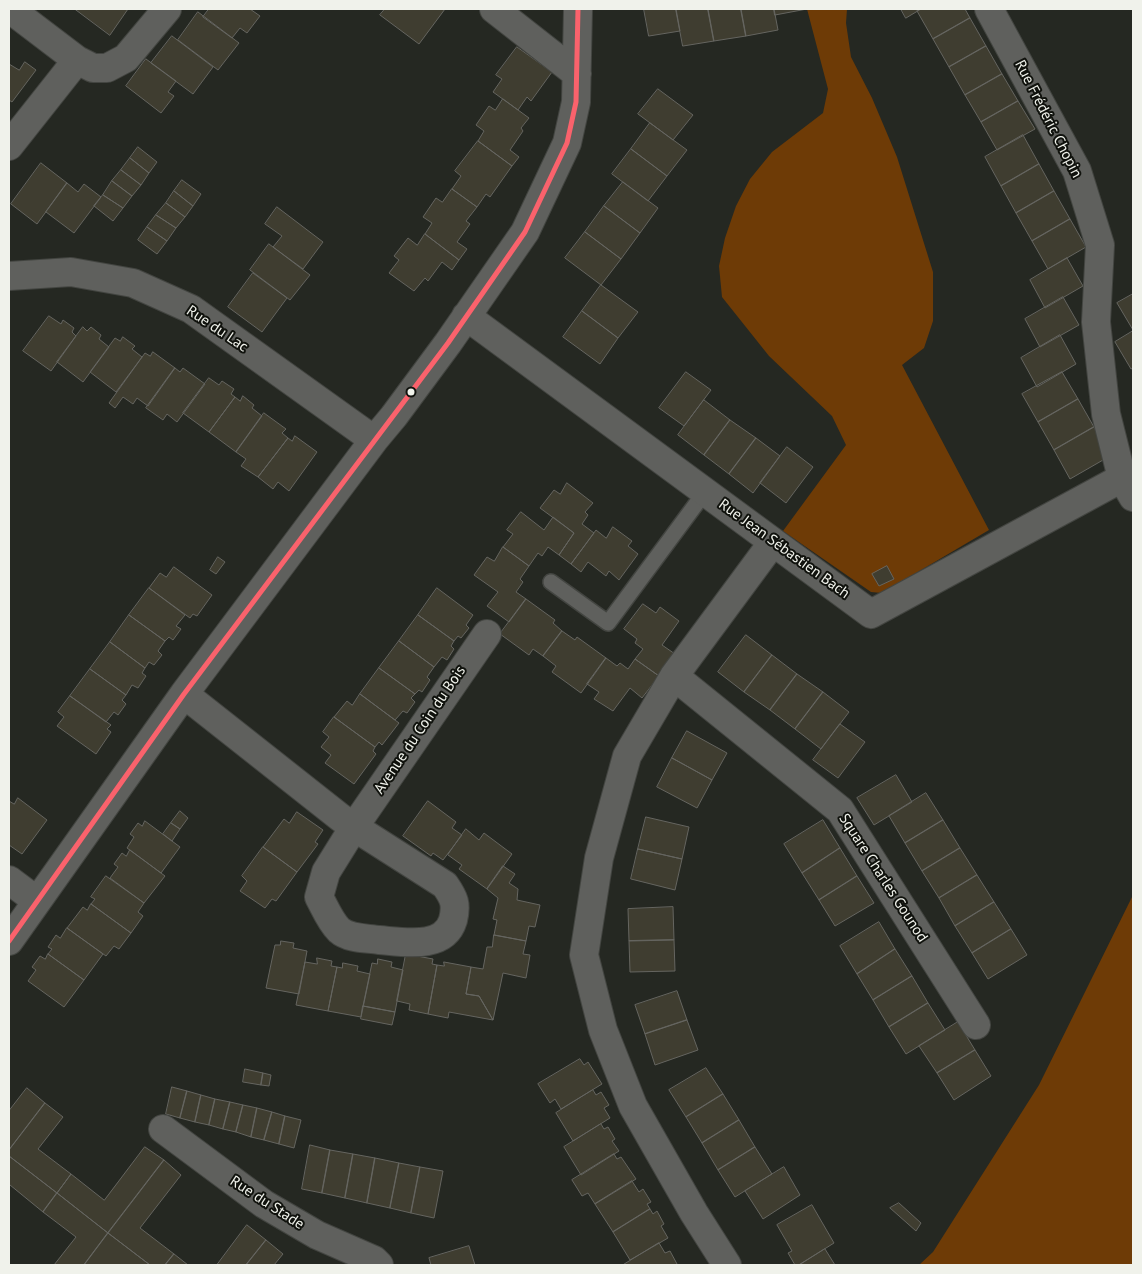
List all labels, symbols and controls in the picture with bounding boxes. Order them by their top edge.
street label: Rue Frédéric Chopin [1011,57,1085,181]
street label: Rue du Lac [183,302,251,356]
unlabelled marker [406,387,416,397]
street label: Rue Jean Sébastien Bach [715,495,853,603]
street label: Avenue du Coin du Bois [370,663,470,797]
street label: Square Charles Gounod [835,810,931,946]
street label: Rue du Stade [227,1172,307,1234]

